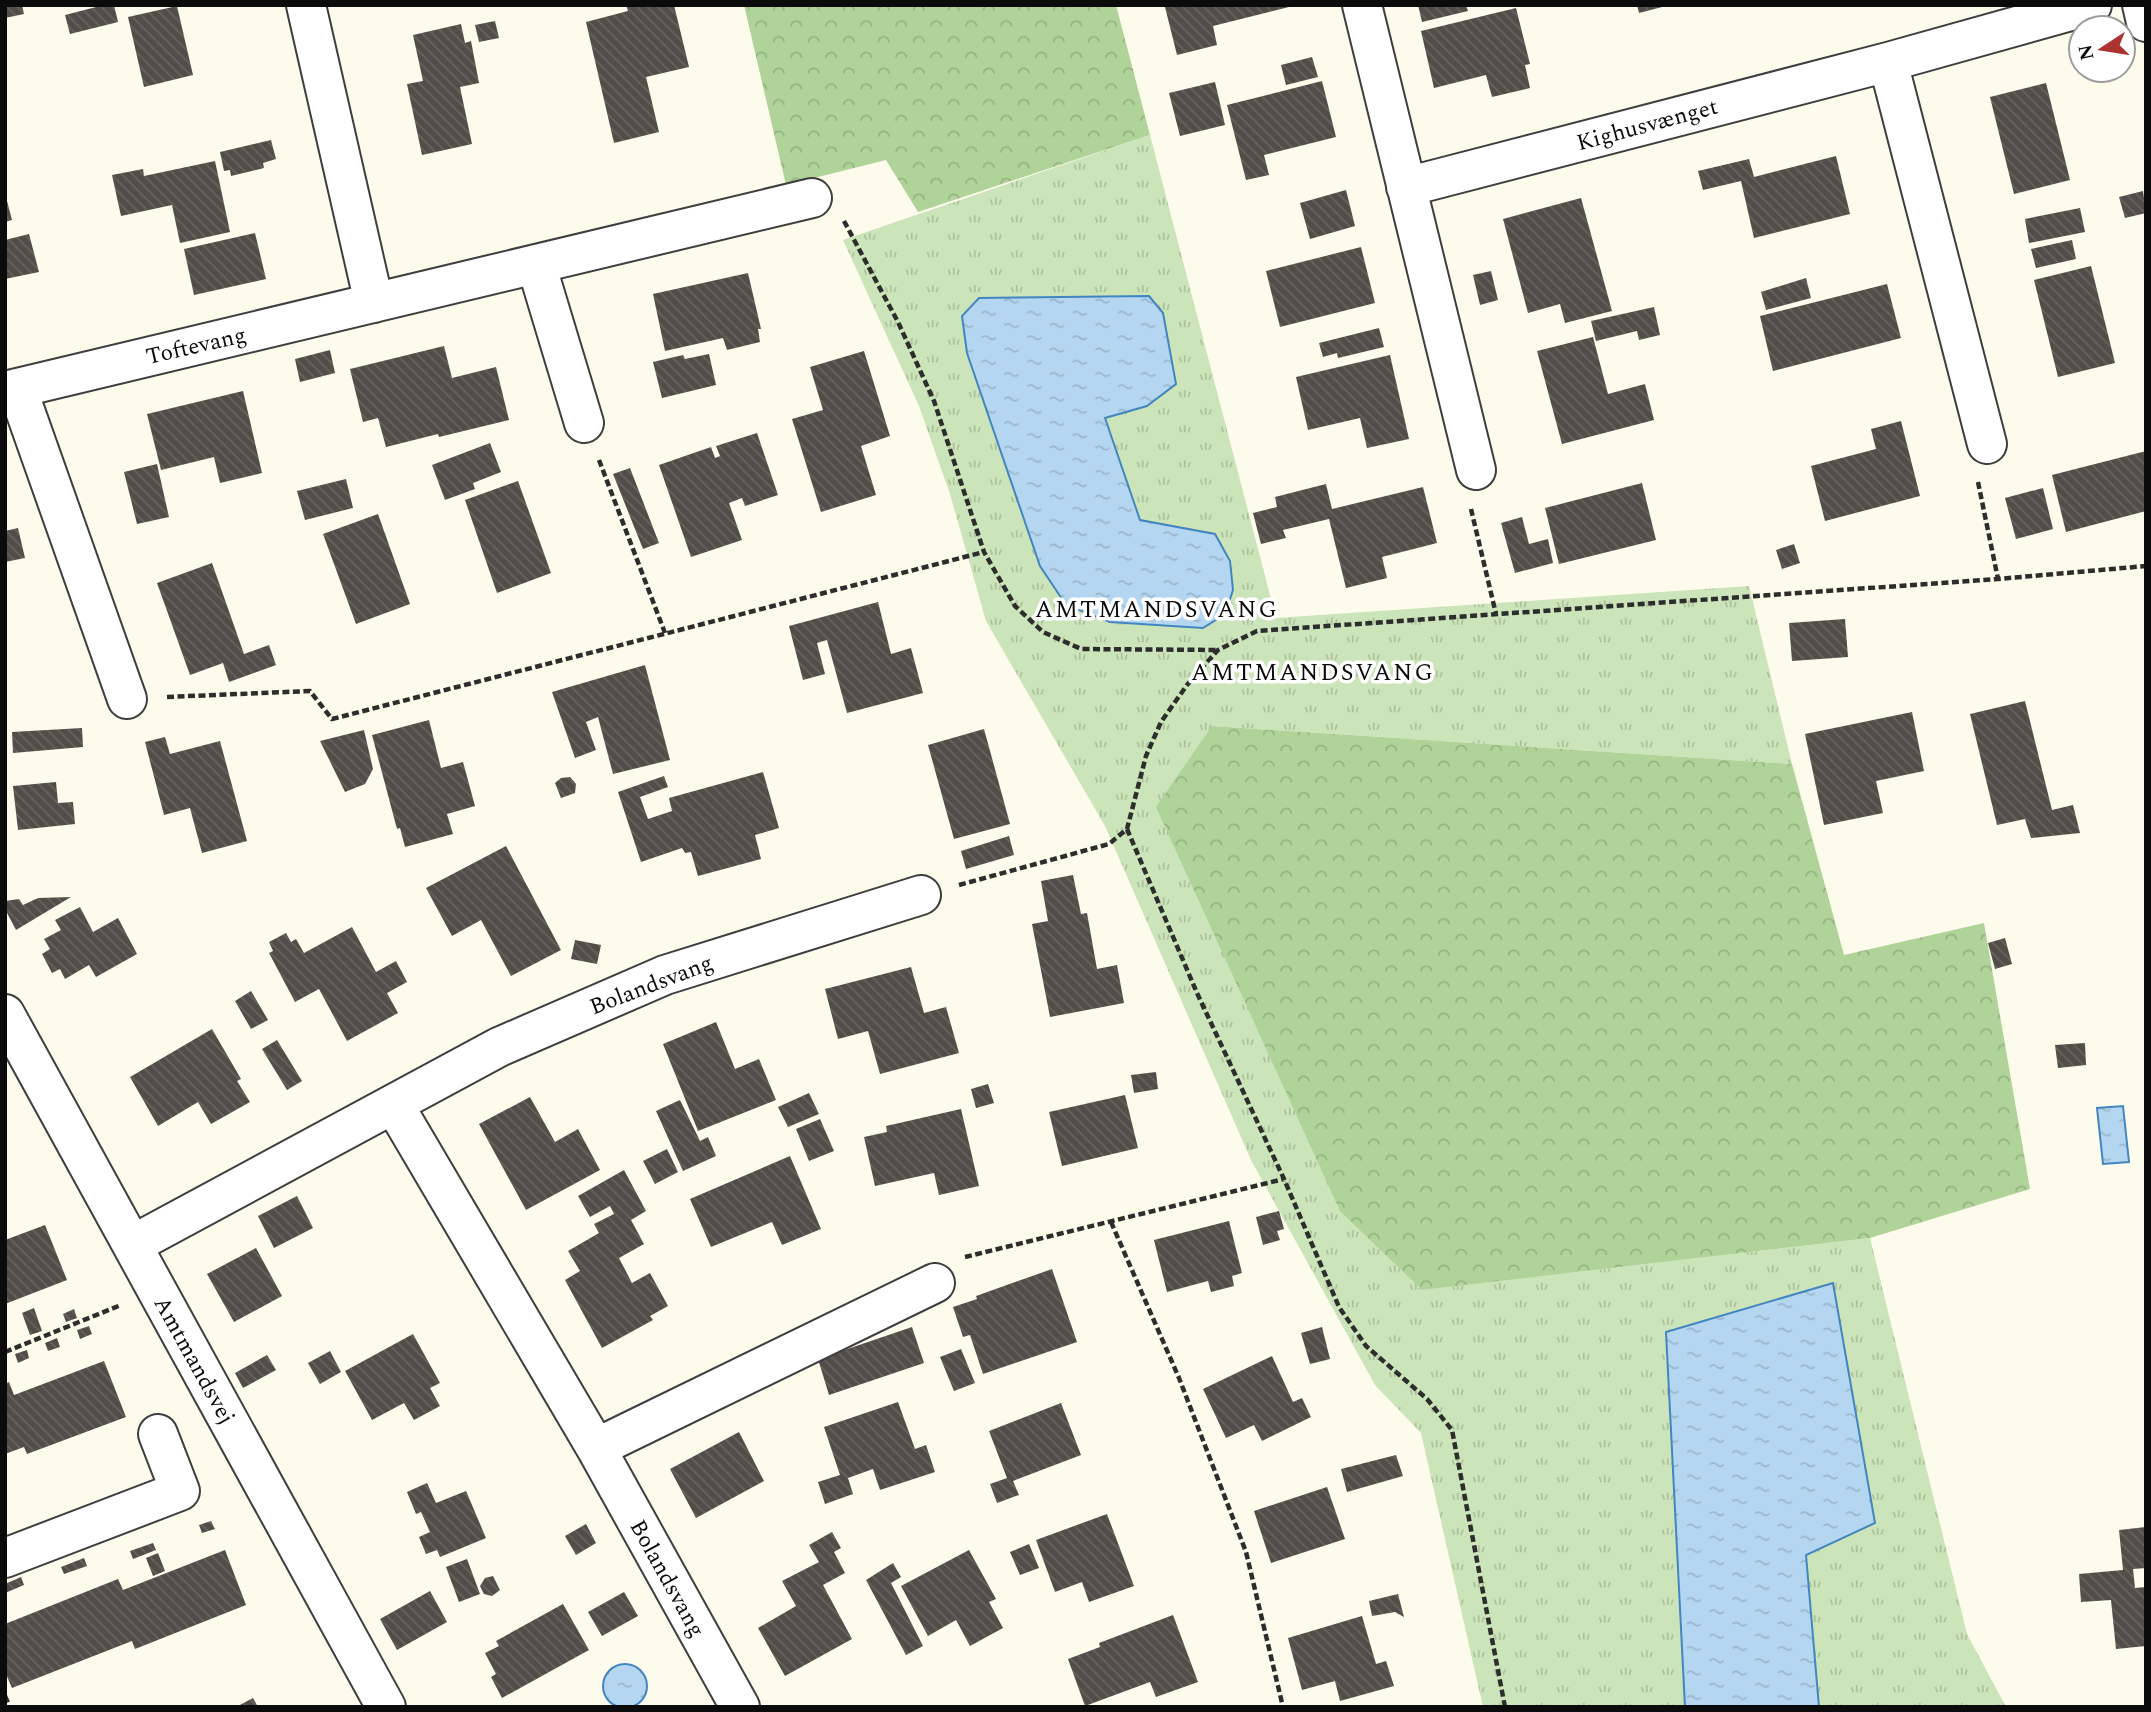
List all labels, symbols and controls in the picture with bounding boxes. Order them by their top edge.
north arrow [2067,14,2137,84]
text: N [2071,42,2103,63]
street label: Kighusvænget [1573,90,1722,161]
street label: Toftevang [143,318,250,375]
district label: AMTMANDSVANG [1035,592,1279,628]
district label: AMTMANDSVANG [1191,655,1435,691]
street label: Bolandsvang [585,946,719,1025]
street label: Amtmandsvej [144,1290,243,1431]
street label: Bolandsvang [620,1513,714,1644]

